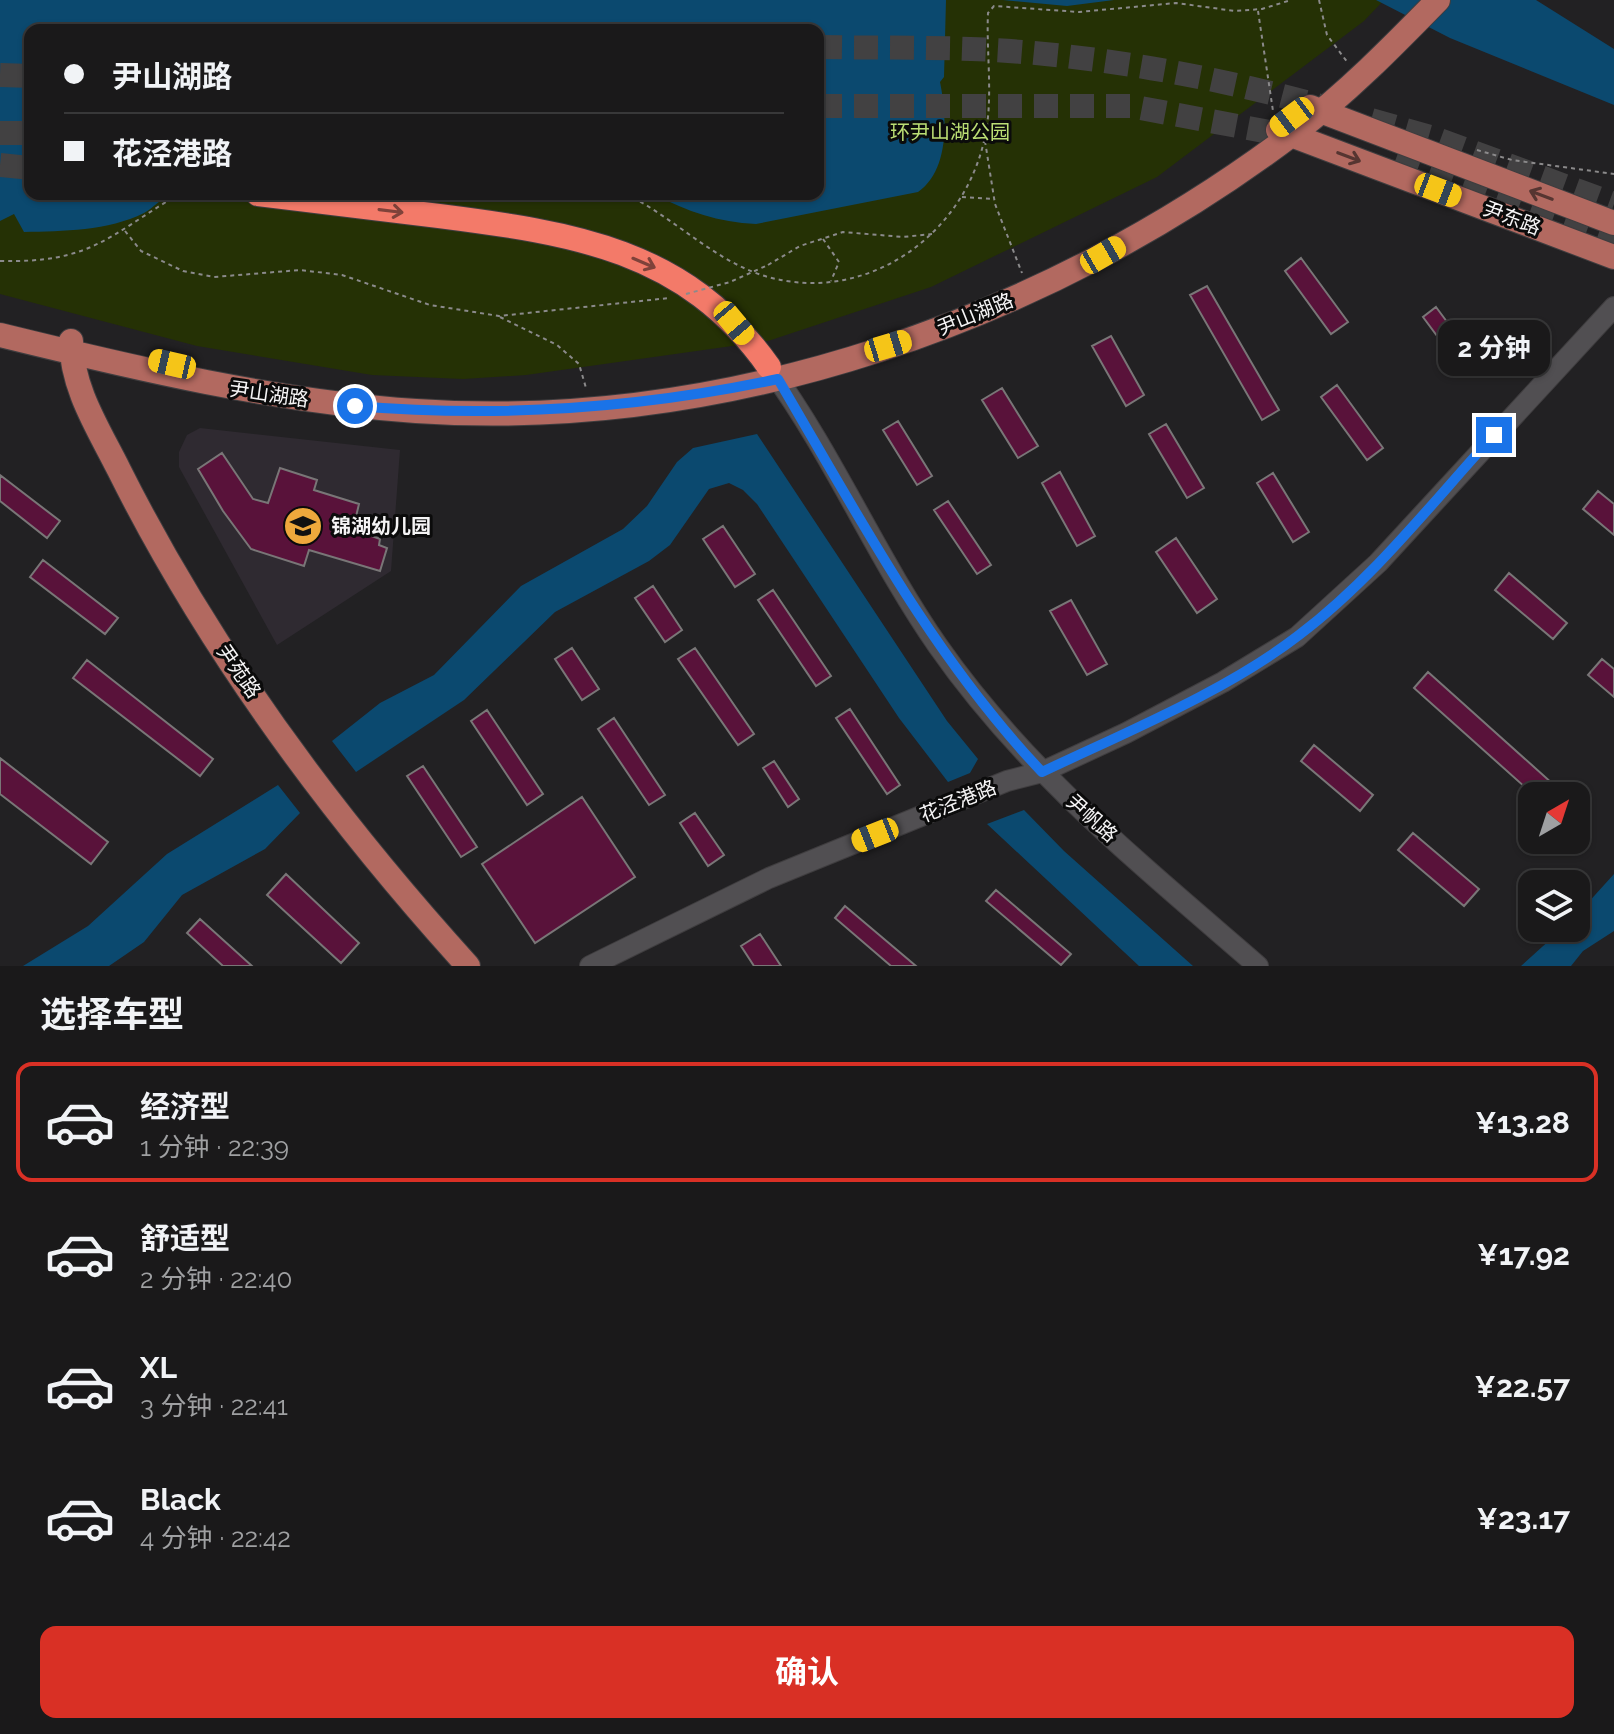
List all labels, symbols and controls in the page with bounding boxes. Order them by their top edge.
text: 尹山湖路 [112,59,232,94]
car [1266,93,1318,141]
park label: 环尹山湖公园 [890,120,1010,144]
text: 花泾港路 [112,136,232,171]
one-way arrow [1336,151,1361,165]
car [1411,170,1465,210]
one-way arrow [1529,187,1554,201]
street label: 尹东路 [1480,196,1544,240]
one-way arrow [377,203,404,218]
car [1076,233,1130,277]
one-way arrow [632,256,656,271]
street label: 尹山湖路 [933,288,1017,340]
car [709,297,759,349]
callout: 2 分钟 [1438,319,1550,375]
car [862,328,914,364]
text: 2 分钟 [1458,333,1530,363]
car [146,347,198,381]
street label: 尹山湖路 [228,377,310,411]
route start [337,388,373,424]
route end [1476,417,1512,453]
school or university icon: 锦湖幼儿园 [282,505,324,547]
place label: 锦湖幼儿园 [331,514,431,538]
street label: 尹苑路 [212,640,266,702]
street label: 花泾港路 [916,775,1000,827]
north arrow [1518,782,1590,854]
map controls [1518,782,1590,942]
street label: 尹帆路 [1062,789,1122,847]
car [848,815,902,855]
button: layers [1518,870,1590,942]
text: 选择车型 [40,993,184,1035]
icon: car [44,1086,116,1158]
text: 经济型 [140,1089,230,1124]
text: ¥13.28 [1475,1105,1570,1140]
text: 1 分钟 · 22:39 [140,1132,289,1162]
icon: car [44,1218,116,1290]
text: 舒适型 [140,1221,230,1256]
text: ¥17.92 [1477,1237,1570,1272]
text: 2 分钟 · 22:40 [140,1264,292,1294]
icon: car [44,1350,116,1422]
text: XL [140,1350,177,1385]
text: ¥22.57 [1475,1369,1570,1404]
text: 3 分钟 · 22:41 [140,1391,288,1421]
icon: car [44,1482,116,1554]
text: Black [140,1482,221,1517]
text: ¥23.17 [1477,1501,1570,1536]
text: 4 分钟 · 22:42 [140,1523,291,1553]
button: 确认 [40,1626,1574,1718]

